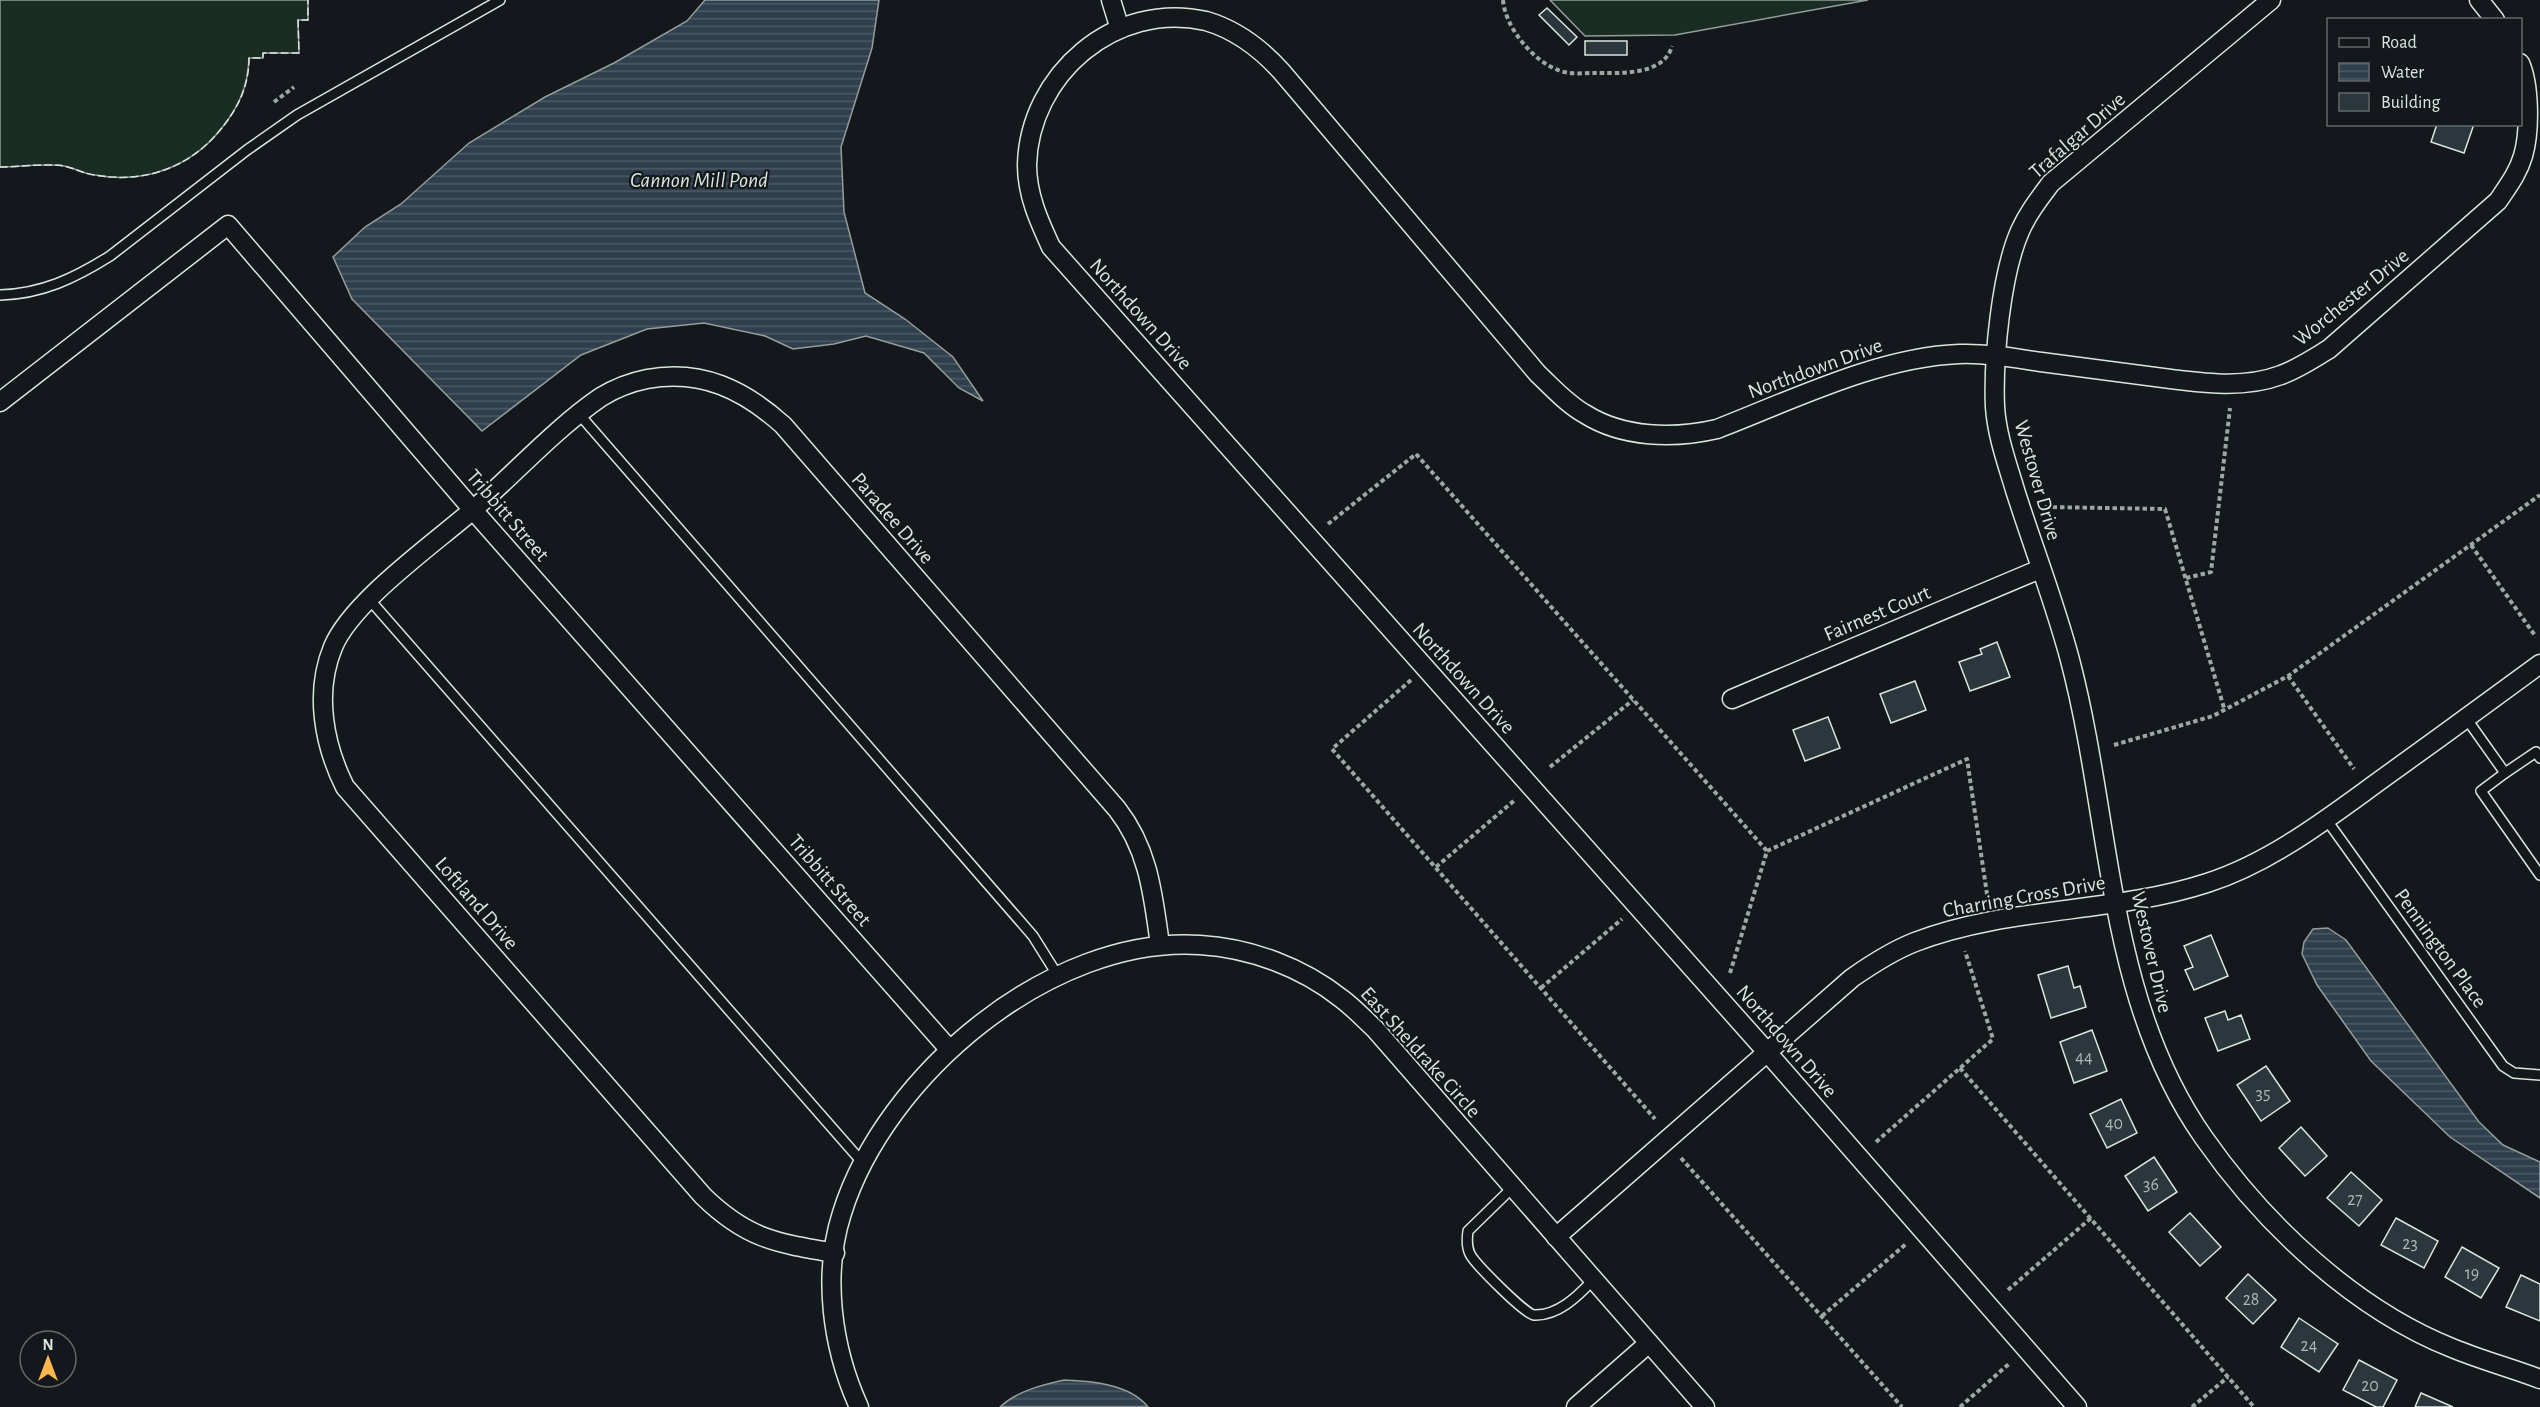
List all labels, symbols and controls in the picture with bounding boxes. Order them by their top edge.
legend [2327,18,2522,126]
text: Road [2381,34,2417,52]
text: Water [2381,64,2424,82]
street label: Trafalgar Drive [2025,88,2129,182]
text: Building [2381,94,2441,112]
water label: Cannon Mill Pond [630,169,768,191]
street label: Worchester Drive [2290,245,2413,350]
street label: Northdown Drive [1085,255,1196,374]
street label: Northdown Drive [1745,334,1885,403]
street label: Westover Drive [2010,418,2065,543]
street label: Tribbitt Street [462,466,553,565]
street label: Paradee Drive [847,469,938,568]
street label: Fairnest Court [1821,582,1934,645]
street label: Northdown Drive [1408,619,1519,738]
street label: Tribbitt Street [784,831,875,930]
street label: Loftland Drive [431,853,522,954]
street label: Charring Cross Drive [1941,872,2107,921]
street label: Pennington Place [2390,885,2491,1012]
street label: Westover Drive [2127,889,2176,1015]
street label: Northdown Drive [1732,981,1841,1102]
street label: East Sheldrake Circle [1357,983,1485,1122]
house number: 44 [2075,1049,2093,1067]
house number: 35 [2256,1085,2270,1103]
house number: 40 [2105,1115,2123,1133]
house number: 36 [2143,1176,2159,1194]
house number: 27 [2347,1191,2363,1209]
house number: 23 [2402,1235,2418,1253]
house number: 19 [2465,1265,2479,1283]
house number: 28 [2243,1291,2259,1309]
north arrow [18,1329,78,1389]
text: N [42,1337,54,1353]
house number: 24 [2301,1337,2318,1355]
house number: 20 [2361,1377,2379,1395]

